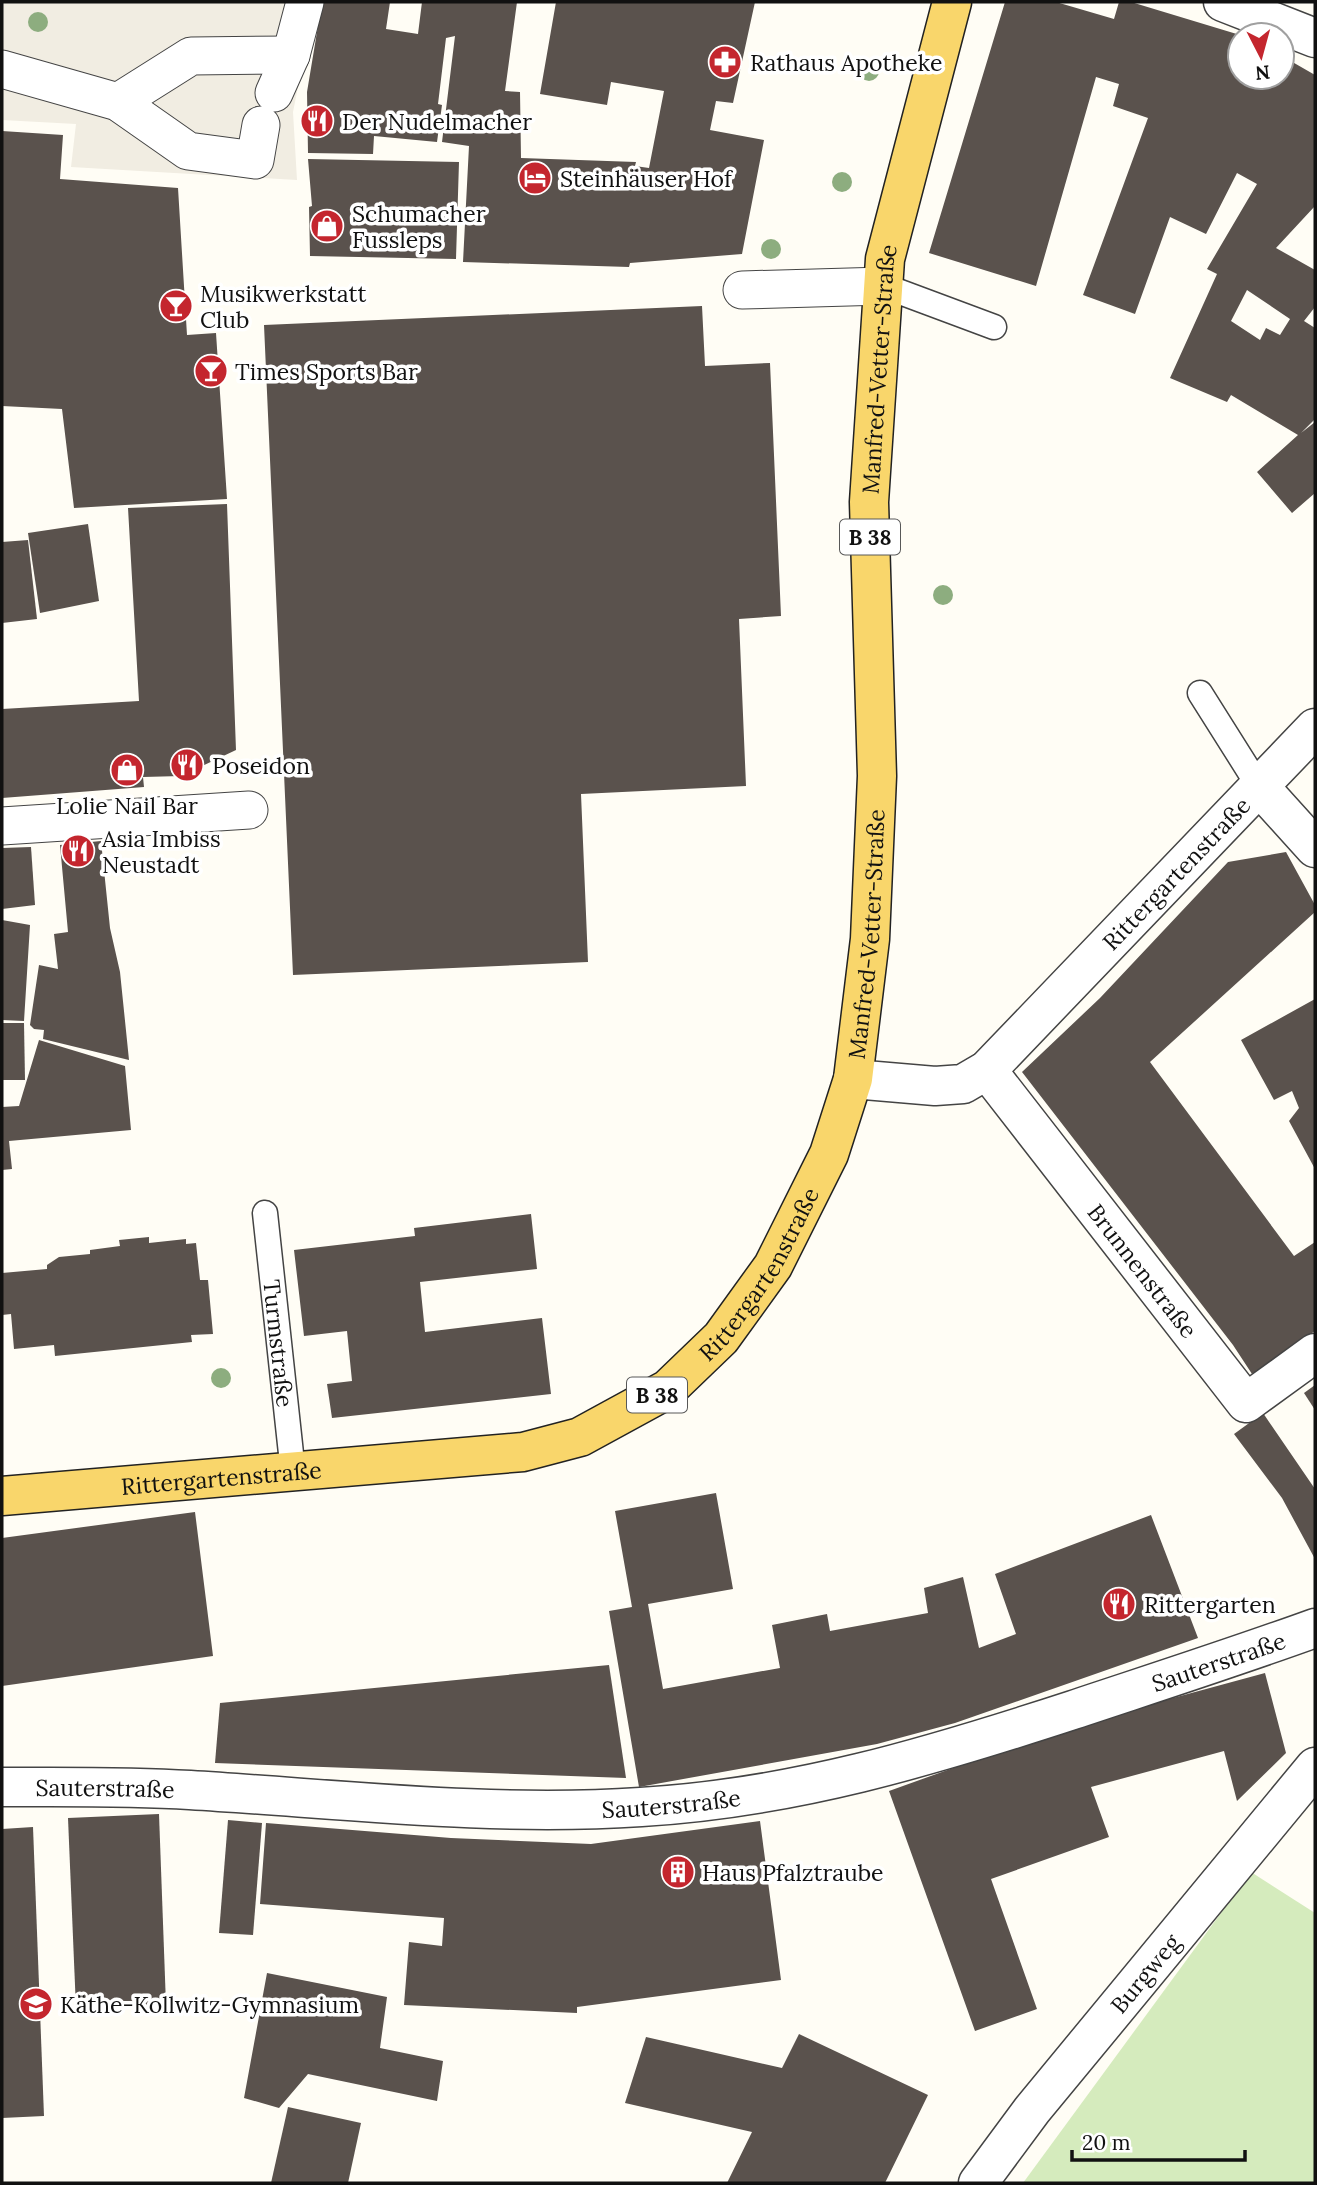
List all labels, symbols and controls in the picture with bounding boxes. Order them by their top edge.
north arrow [1226,21,1296,91]
pharmacy icon: Rathaus Apotheke [706,43,744,81]
place label: Rathaus Apotheke [750,48,942,77]
text: N [1254,60,1271,86]
restaurant icon: Der Nudelmacher [298,102,336,140]
place label: Der Nudelmacher [342,107,532,136]
hotel icon: Steinhäuser Hof [516,159,554,197]
place label: Steinhäuser Hof [560,164,734,193]
place label: Schumacher Fussleps [352,199,486,254]
shop icon: Schumacher Fussleps [308,207,346,245]
street label: Manfred-Vetter-Straße [855,241,903,495]
place label: Musikwerkstatt Club [200,279,367,334]
bar icon: Musikwerkstatt Club [157,287,195,325]
bar icon: Times Sports Bar [192,352,230,390]
place label: Times Sports Bar [235,357,418,386]
road number: B 38 [840,520,900,554]
restaurant icon: Poseidon [168,746,206,784]
shop icon: Lolie Nail Bar [108,751,146,789]
place label: Poseidon [212,751,310,780]
street label: Rittergartenstraße [1096,790,1256,956]
place label: Lolie Nail Bar [56,791,198,820]
street label: Manfred-Vetter-Straße [841,809,890,1061]
place label: Asia Imbiss Neustadt [101,824,221,879]
restaurant icon: Asia Imbiss Neustadt [59,832,97,870]
street label: Rittergartenstraße [692,1182,825,1367]
street label: Brunnenstraße [1082,1198,1204,1343]
street label: Turmstraße [258,1278,300,1408]
road number: B 38 [627,1378,687,1412]
street label: Rittergartenstraße [120,1455,323,1500]
restaurant icon: Rittergarten [1100,1585,1138,1623]
place label: Rittergarten [1144,1590,1276,1619]
street label: Sauterstraße [1148,1625,1289,1697]
street label: Sauterstraße [35,1772,175,1804]
street label: Sauterstraße [601,1782,742,1824]
building icon: Haus Pfalztraube [659,1853,697,1891]
place label: Haus Pfalztraube [702,1858,884,1887]
street label: Burgweg [1104,1927,1187,2019]
school or university icon: Käthe-Kollwitz-Gymnasium [17,1985,55,2023]
place label: Käthe-Kollwitz-Gymnasium [60,1990,359,2019]
scale bar [1072,2118,1245,2162]
text: 20 m [1082,2129,1131,2156]

